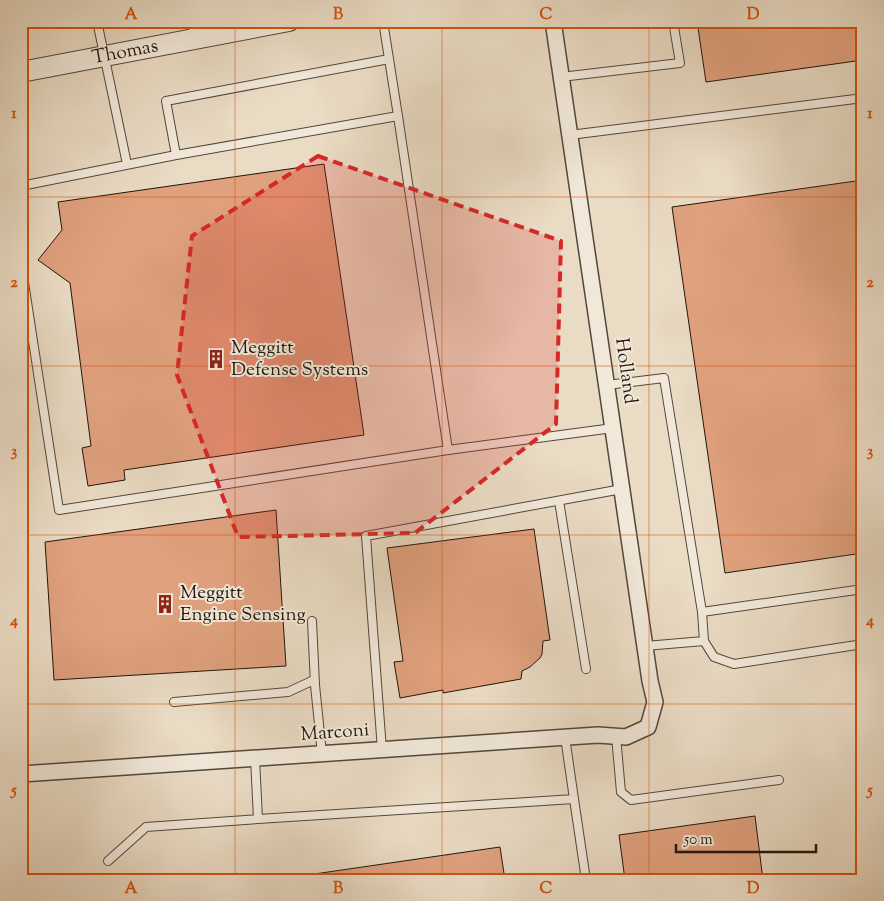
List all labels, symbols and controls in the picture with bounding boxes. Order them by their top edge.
text: A [125,4,138,27]
text: B [333,4,343,27]
text: C [540,4,553,27]
text: D [747,4,760,27]
street label: Thomas [90,33,160,72]
text: 1 [11,103,17,126]
text: 1 [867,103,873,126]
text: 2 [10,272,18,295]
text: 2 [866,272,874,295]
place label: Meggitt Defense Systems [231,335,368,384]
street label: Holland [607,336,643,406]
building icon: Meggitt Defense Systems [205,348,227,370]
text: 3 [11,441,18,464]
text: 3 [867,441,874,464]
place label: Meggitt Engine Sensing [180,580,306,629]
building icon: Meggitt Engine Sensing [154,593,176,615]
text: 4 [9,610,18,633]
text: 4 [865,610,874,633]
street label: Marconi [300,717,370,749]
text: 5 [9,780,17,803]
text: 5 [865,780,873,803]
scale bar [676,821,816,853]
text: 50 m [683,830,713,851]
text: A [125,878,138,901]
text: B [333,878,343,901]
text: C [540,878,553,901]
text: D [747,878,760,901]

